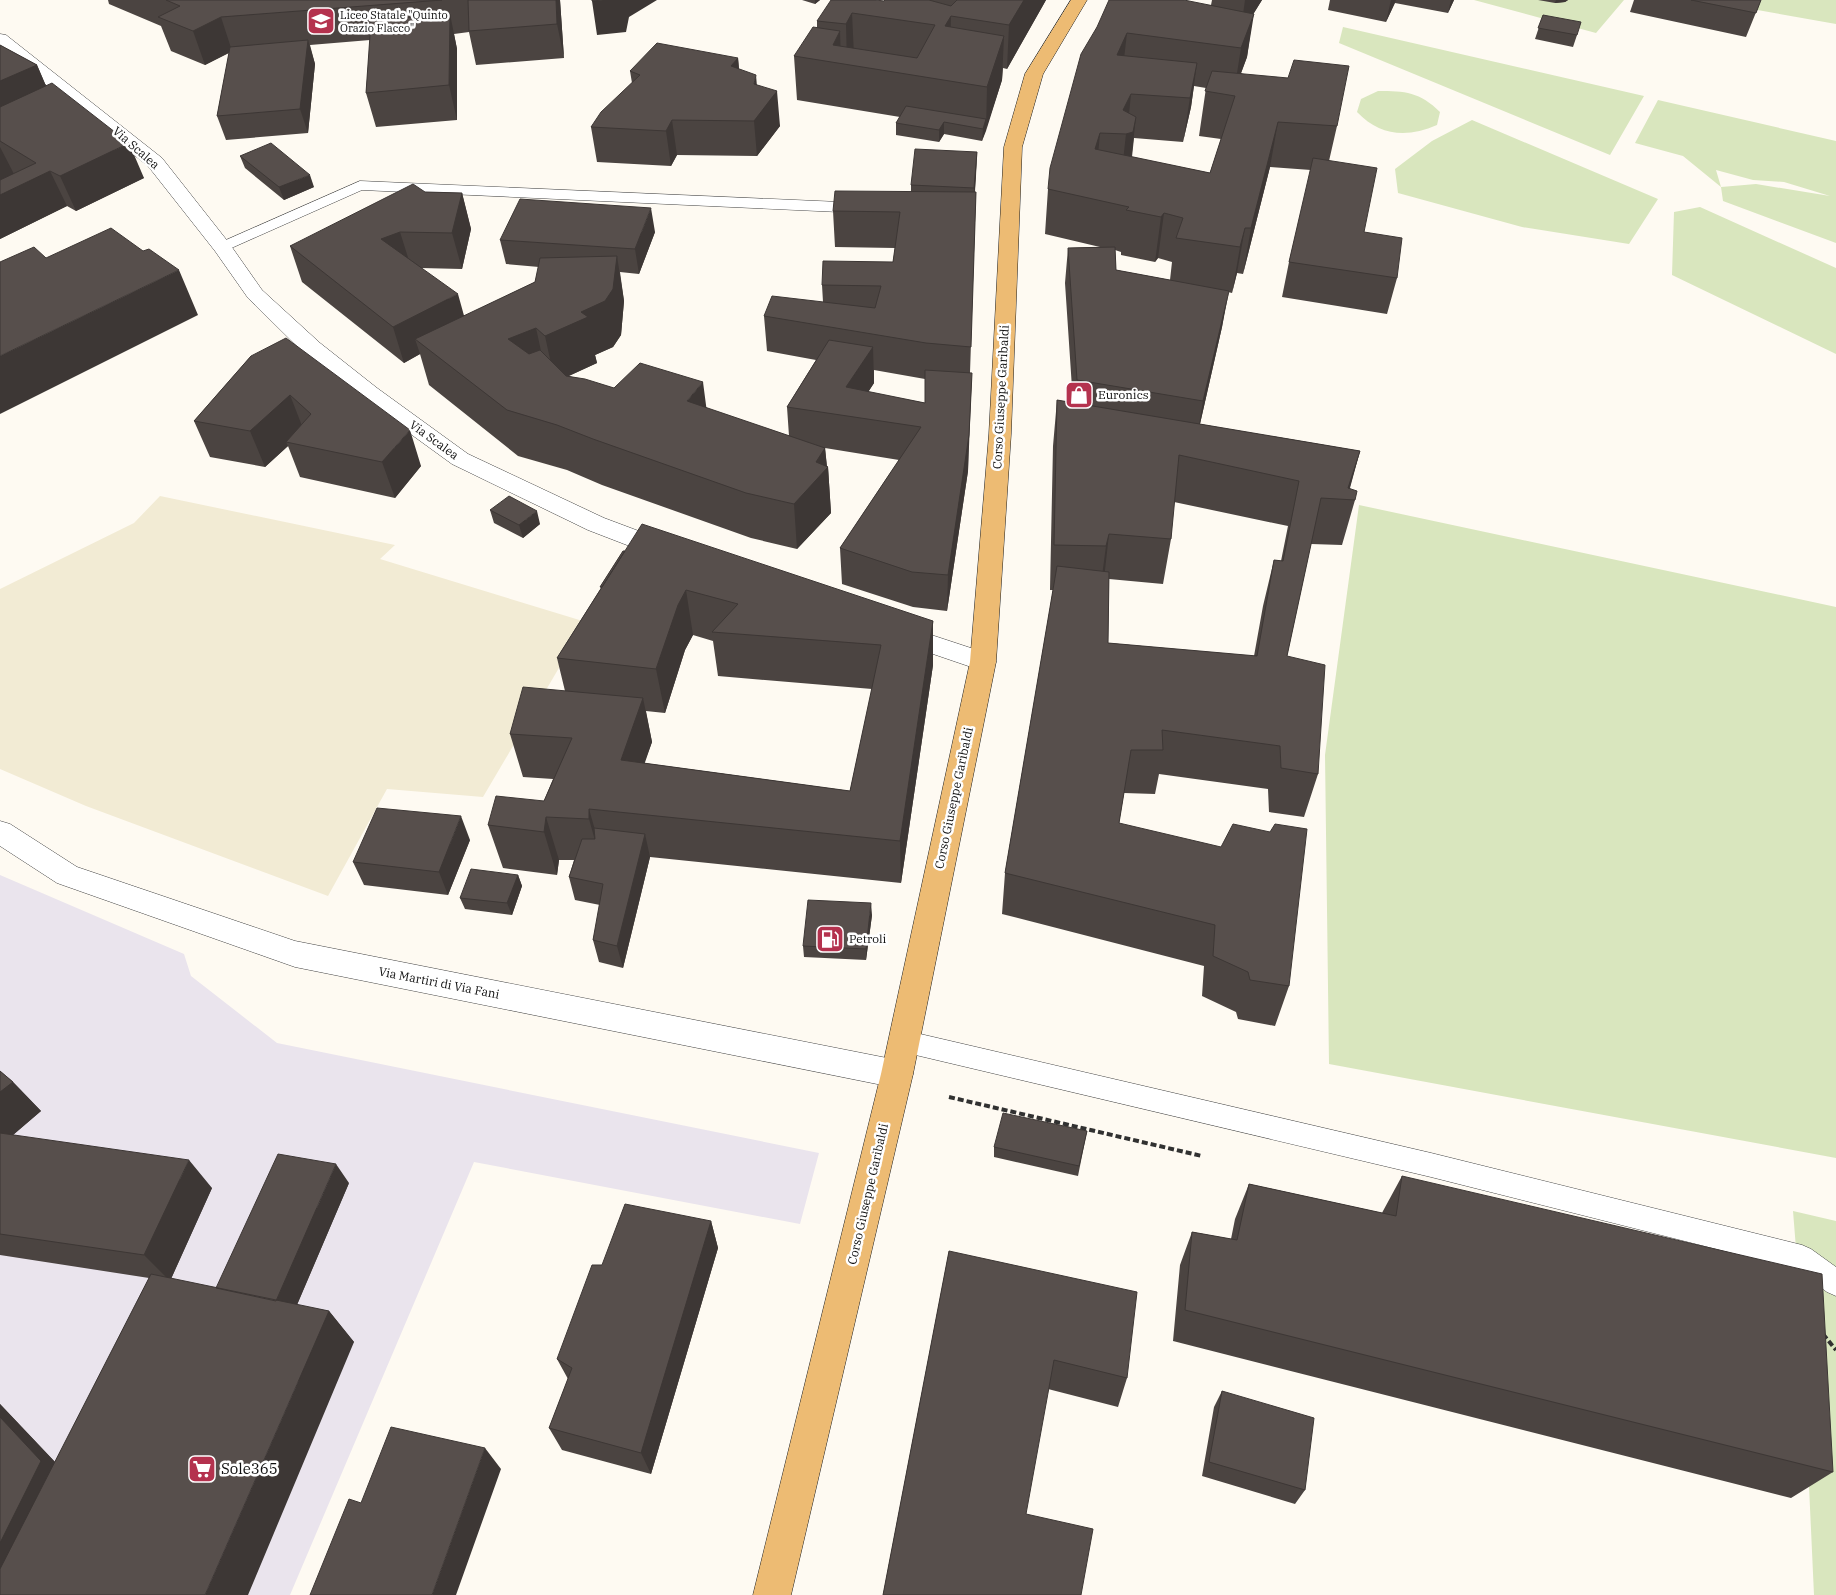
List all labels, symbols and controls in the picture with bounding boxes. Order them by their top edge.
school or university icon: Liceo Statale "Quinto Orazio Flacco" [306,6,336,36]
place label: Liceo Statale "Quinto Orazio Flacco" [340,8,448,35]
street label: Via Scalea [110,123,163,172]
street label: Corso Giuseppe Garibaldi [989,324,1012,469]
shop icon: Euronics [1064,380,1094,410]
place label: Euronics [1098,387,1149,402]
street label: Via Scalea [407,417,462,463]
street label: Corso Giuseppe Garibaldi [931,726,976,870]
fuel station icon: Petroli [815,924,845,954]
place label: Petroli [849,931,887,946]
street label: Via Martiri di Via Fani [377,963,501,1002]
street label: Corso Giuseppe Garibaldi [844,1122,891,1266]
supermarket icon: Sole365 [187,1454,217,1484]
place label: Sole365 [221,1459,278,1478]

